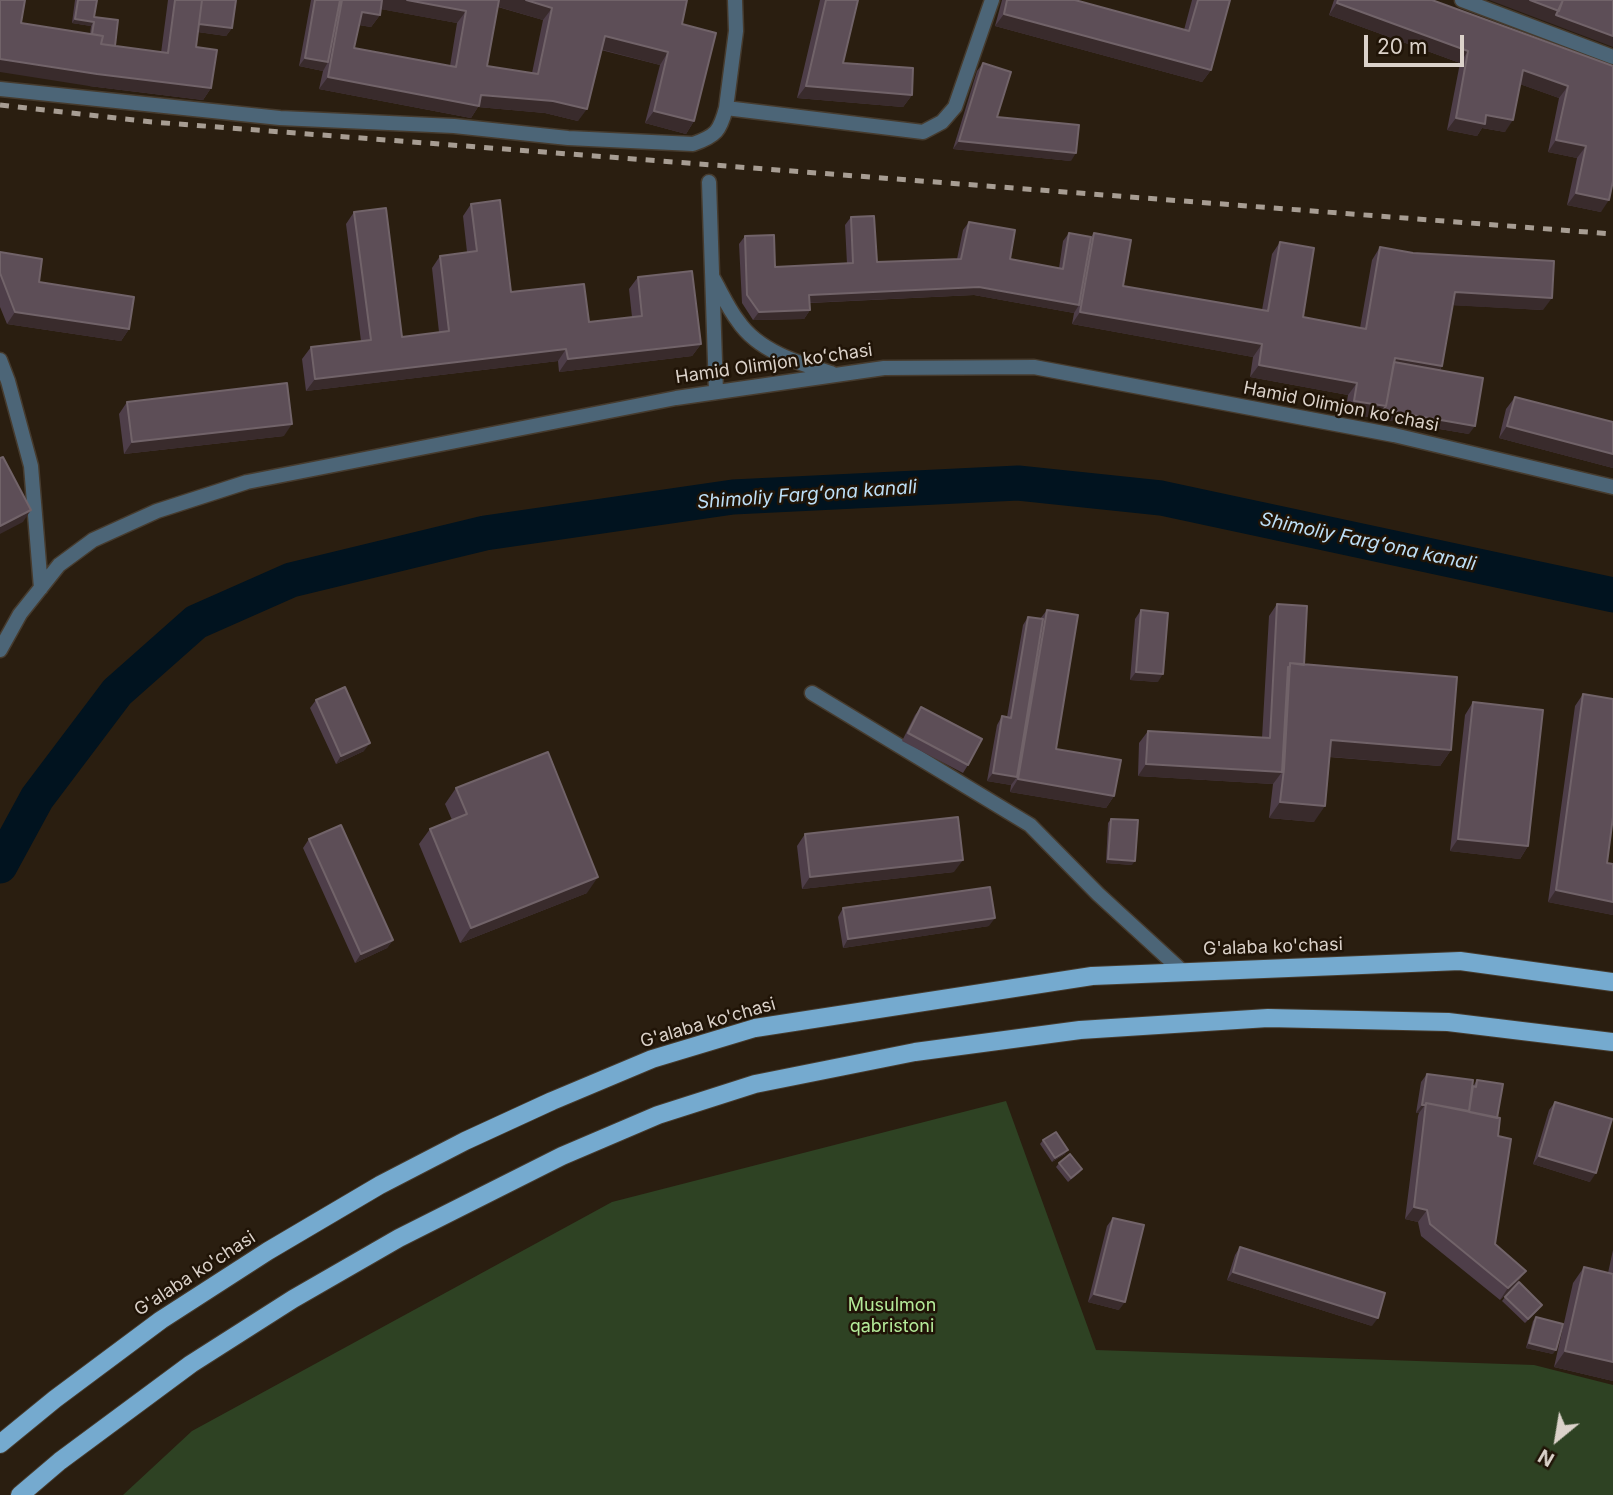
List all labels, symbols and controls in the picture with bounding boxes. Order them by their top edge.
scale bar [1368,21,1468,65]
text: 20 m [1377,34,1427,59]
street label: Hamid Olimjon koʻchasi [674,339,874,389]
street label: Hamid Olimjon koʻchasi [1241,377,1441,437]
water label: Shimoliy Fargʻona kanali [696,476,918,514]
water label: Shimoliy Fargʻona kanali [1258,508,1478,576]
street label: G'alaba ko'chasi [1203,934,1343,960]
street label: G'alaba ko'chasi [638,993,778,1053]
street label: G'alaba ko'chasi [130,1227,260,1321]
park label: Musulmon qabristoni [848,1295,936,1338]
north arrow [1522,1404,1592,1474]
text: N [1534,1444,1558,1471]

